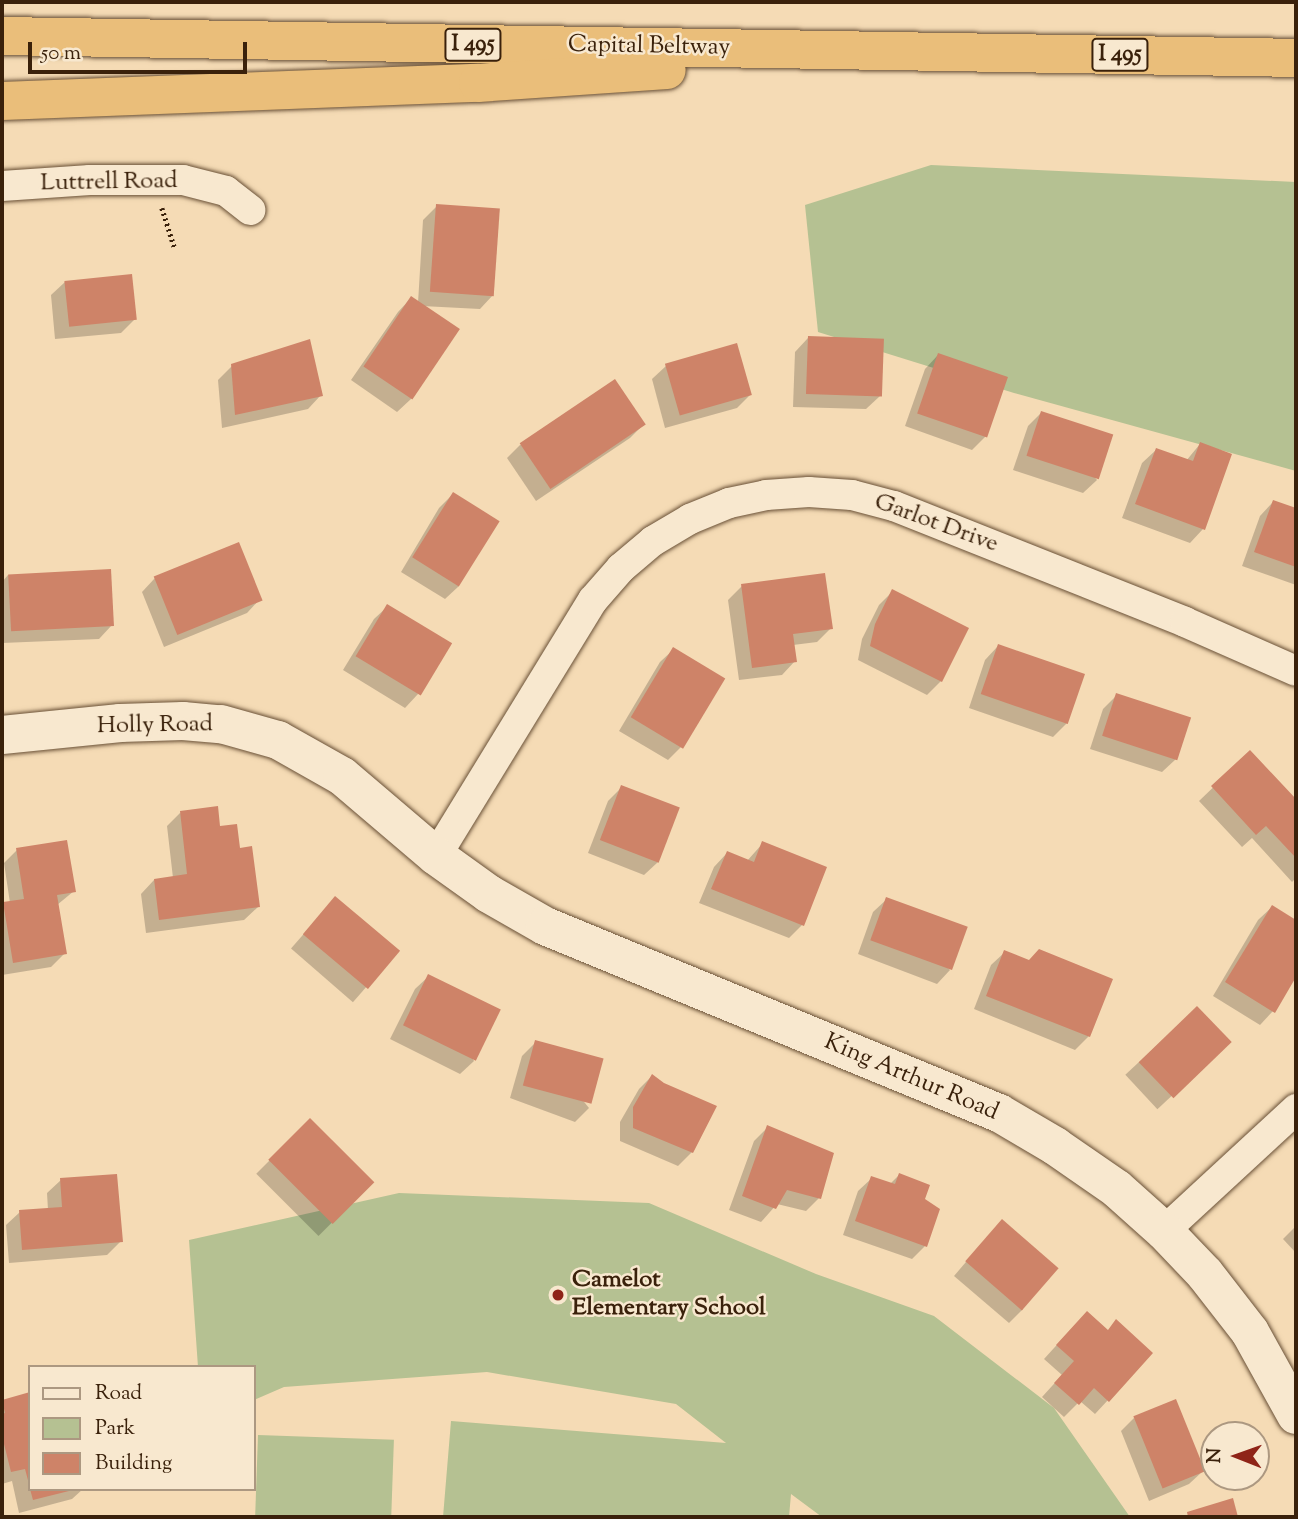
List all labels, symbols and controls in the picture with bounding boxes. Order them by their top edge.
road number: I 495 [443,26,503,64]
scale bar [32,28,250,72]
street label: Capital Beltway [568,31,730,63]
road number: I 495 [1090,36,1150,74]
text: 50 m [41,39,81,69]
street label: Luttrell Road [40,167,178,199]
street label: Garlot Drive [870,488,1002,560]
street label: Holly Road [97,711,213,741]
street label: King Arthur Road [819,1028,1003,1128]
place label: Camelot Elementary School [572,1267,766,1323]
marker: Camelot Elementary School [550,1287,566,1303]
legend [28,1365,256,1491]
text: Road [95,1379,142,1409]
text: Park [95,1414,135,1444]
north arrow [1200,1421,1270,1491]
text: N [1202,1448,1229,1463]
text: Building [95,1449,172,1479]

